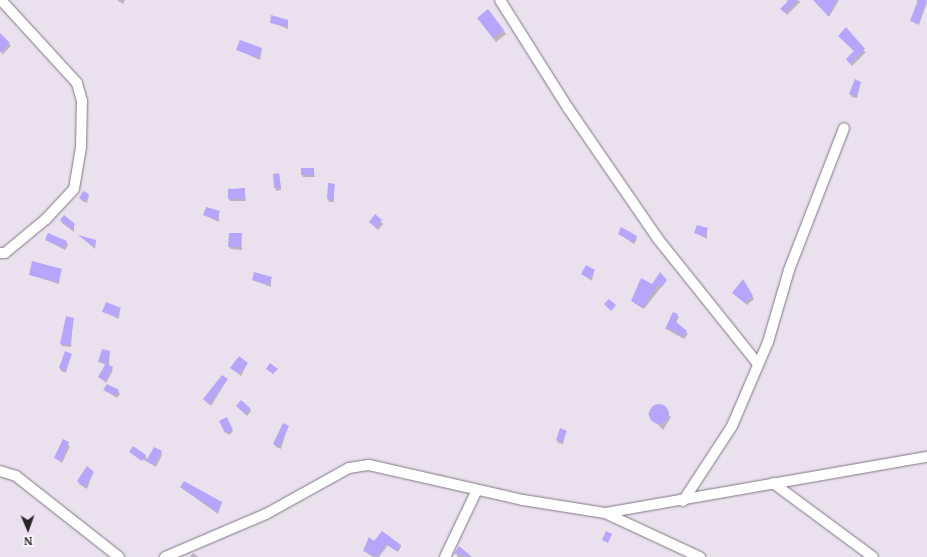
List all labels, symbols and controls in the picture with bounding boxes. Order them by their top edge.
north arrow [8,509,48,549]
text: N [24,534,33,548]

